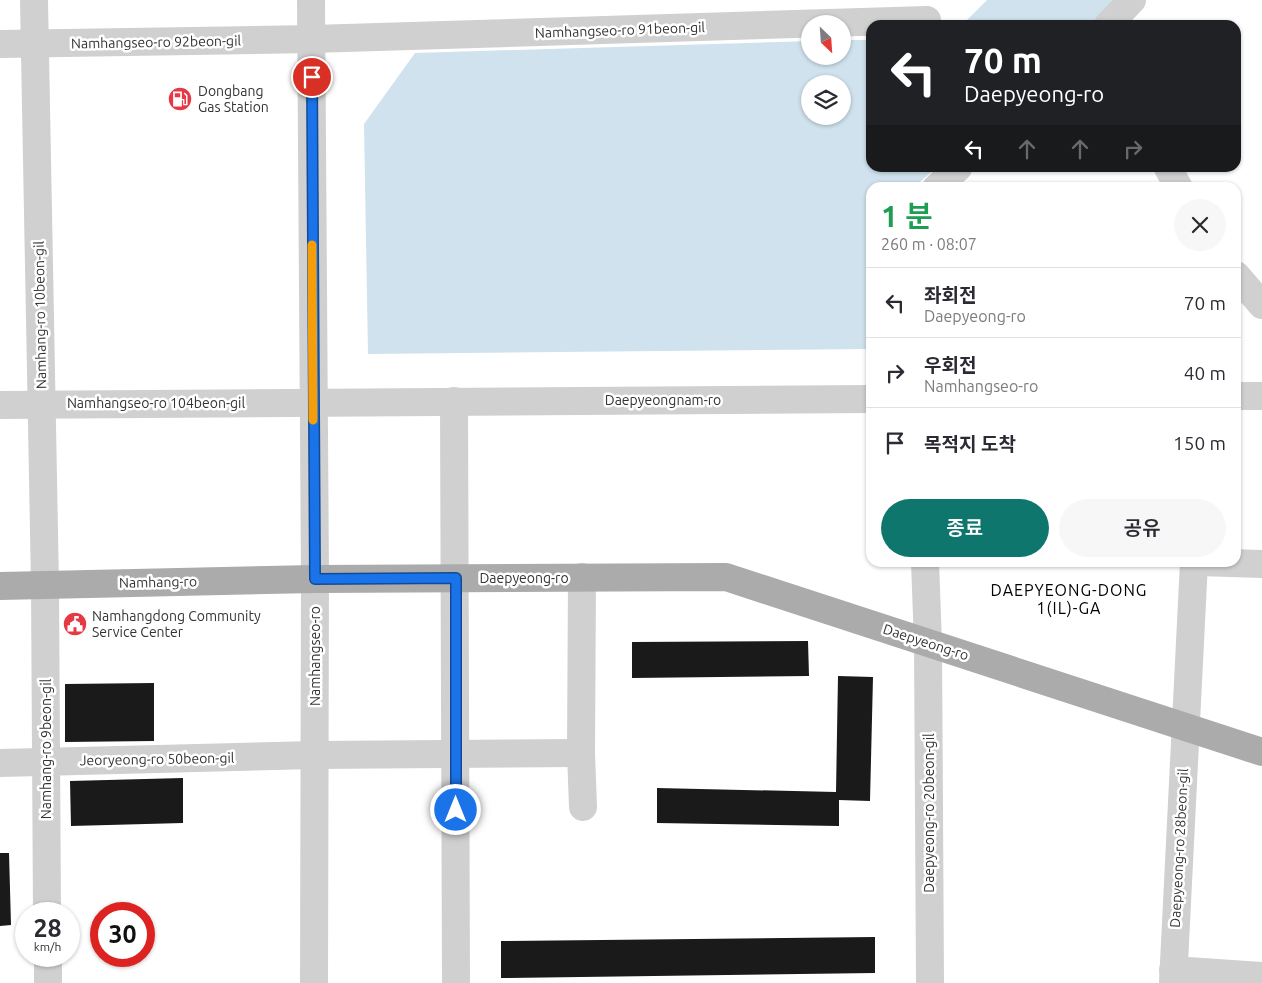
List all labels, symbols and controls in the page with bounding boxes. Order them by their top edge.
north arrow [801,15,851,65]
map controls [801,15,851,125]
street label: Namhangseo-ro 91beon-gil [535,19,706,41]
street label: Namhangseo-ro 92beon-gil [71,33,242,51]
icon: left [881,40,946,105]
text: 70 m [964,40,1042,80]
pin [291,56,333,98]
icon: arrive [298,63,326,91]
button: layers [801,75,851,125]
text: Daepyeong-ro [964,81,1104,106]
place label: Dongbang Gas Station [198,83,269,115]
fuel station icon: Dongbang Gas Station [167,86,193,112]
icon: left [960,135,988,163]
icon: ahead [1013,135,1041,163]
icon: ahead [1066,135,1094,163]
icon: right [1119,135,1147,163]
text: 1 분 [881,199,933,233]
button: close [1174,199,1226,251]
text: 260 m · 08:07 [881,235,977,253]
street label: Namhang-ro 10beon-gil [31,240,49,389]
text: 좌회전 [924,284,976,306]
icon: left [881,289,909,317]
text: 70 m [1184,292,1226,314]
text: Daepyeong-ro [924,307,1026,325]
text: 우회전 [924,354,976,376]
icon: right [881,359,909,387]
text: 40 m [1184,362,1226,384]
text: Namhangseo-ro [924,377,1038,395]
street label: Daepyeongnam-ro [605,392,721,408]
street label: Namhangseo-ro 104beon-gil [67,395,245,411]
icon: arrive [881,429,909,457]
text: 150 m [1173,432,1226,454]
text: 목적지 도착 [924,433,1016,455]
button: 종료 [881,499,1049,557]
button: 공유 [1059,499,1226,557]
street label: Daepyeong-ro [479,570,569,586]
street label: Namhang-ro [119,573,197,591]
district label: DAEPYEONG-DONG 1(IL)-GA [991,581,1147,618]
street label: Namhangseo-ro [307,606,323,706]
place label: Namhangdong Community Service Center [92,608,261,640]
public building icon: Namhangdong Community Service Center [62,611,88,637]
street label: Daepyeong-ro [881,621,971,663]
street label: Namhang-ro 9beon-gil [38,678,54,819]
street label: Daepyeong-ro 20beon-gil [921,733,937,893]
street label: Jeoryeong-ro 50beon-gil [79,750,235,768]
street label: Daepyeong-ro 28beon-gil [1167,768,1191,928]
position arrow [429,783,481,835]
speed limit sign: 30 [90,902,155,967]
text: 28 [33,914,62,942]
text: km/h [34,940,61,953]

